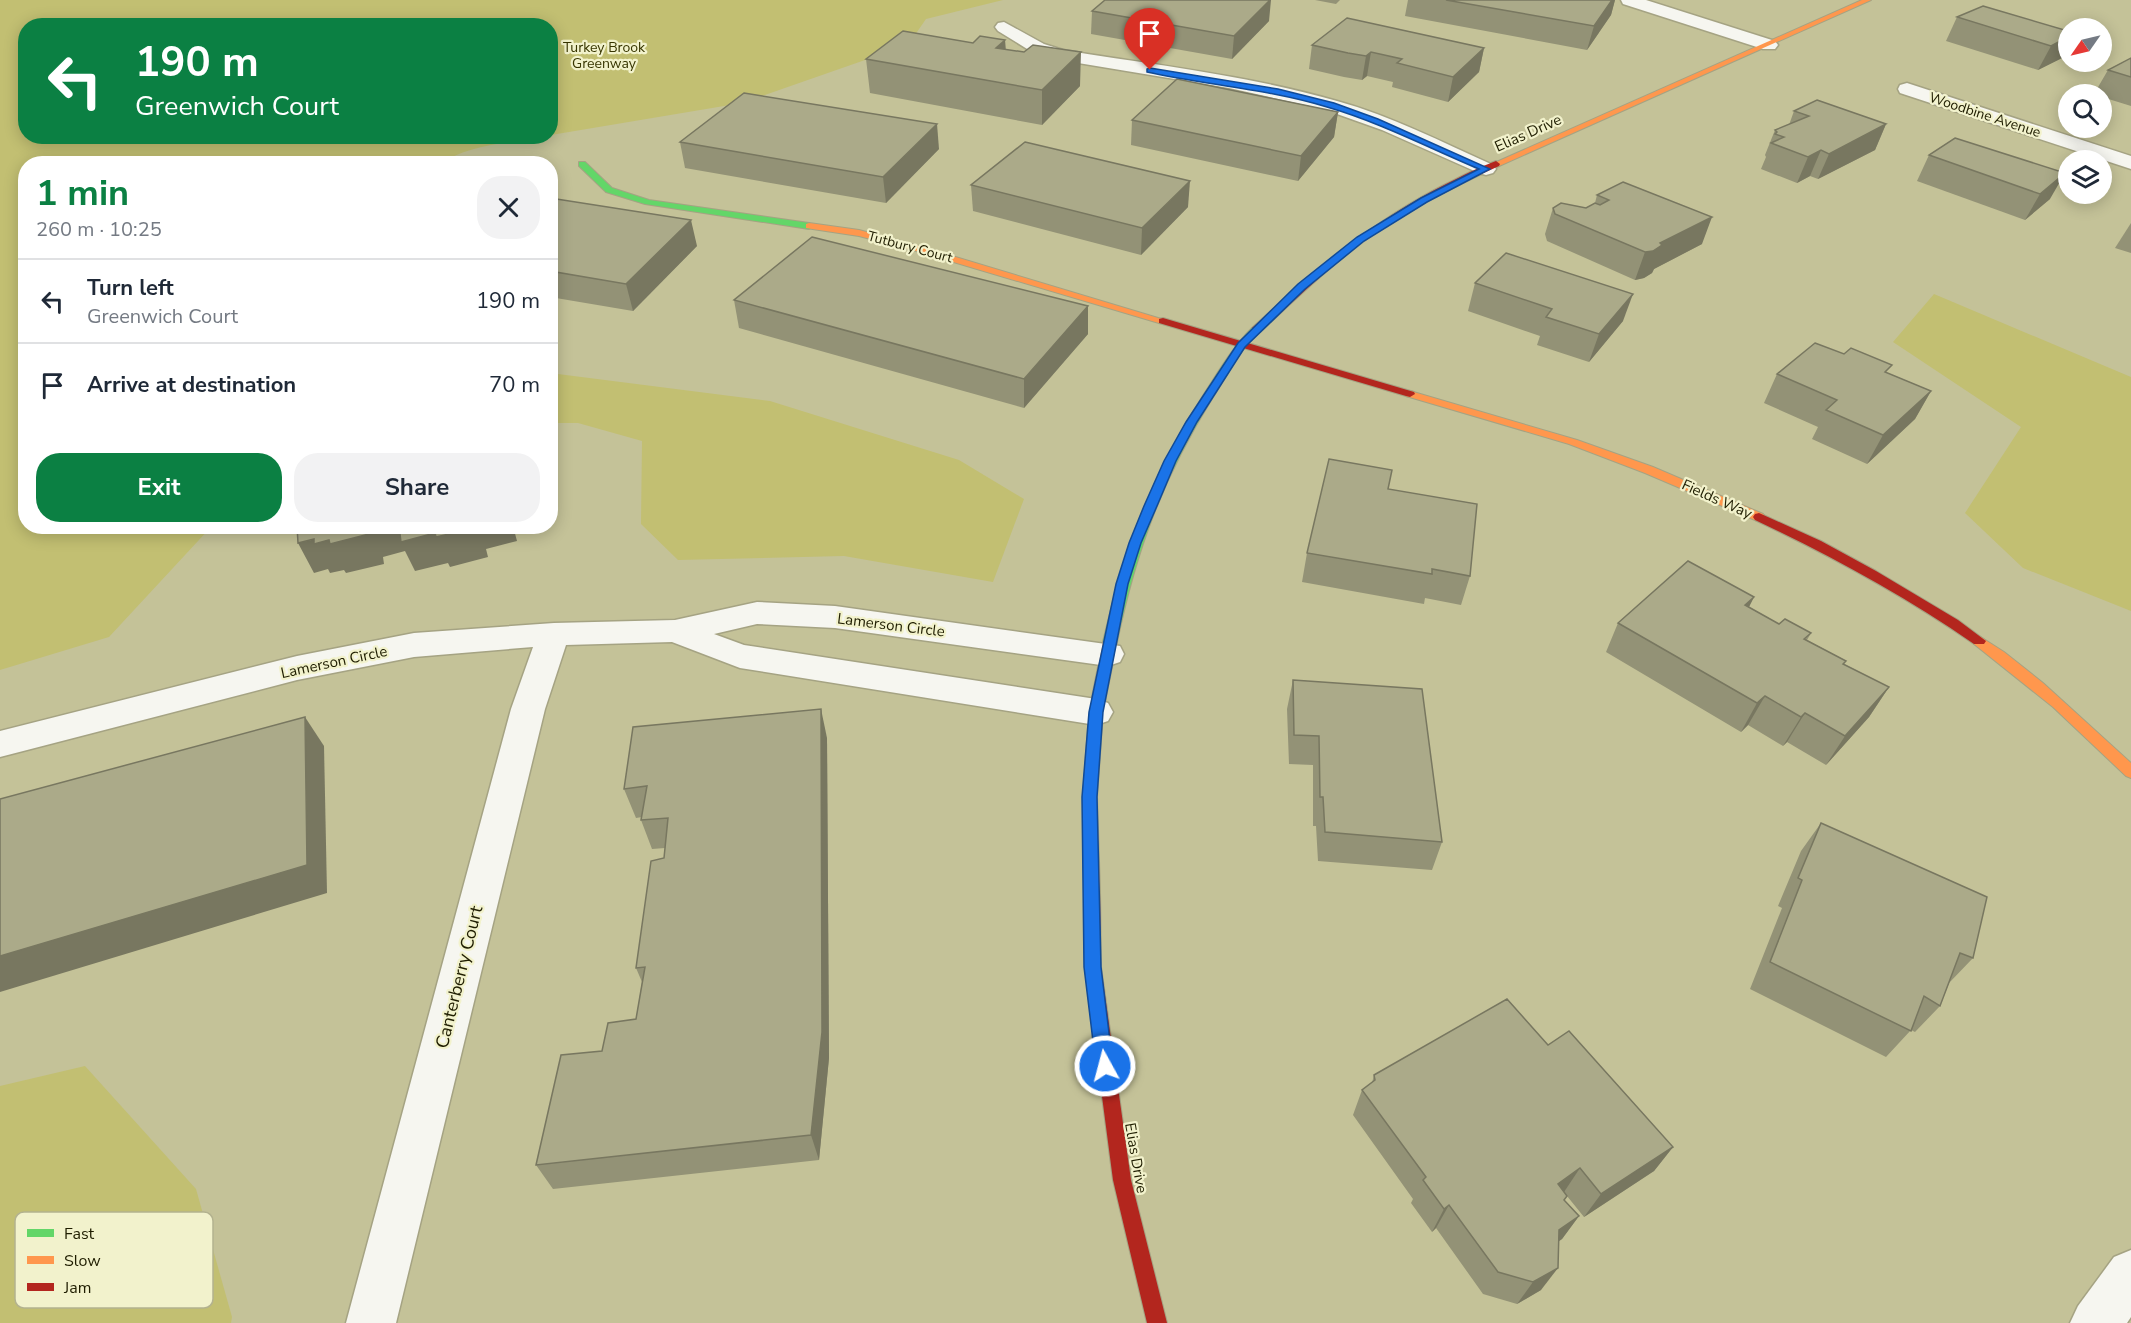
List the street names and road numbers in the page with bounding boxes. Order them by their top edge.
street label: Woodbine Avenue [1927,88,2043,142]
street label: Elias Drive [1491,109,1565,157]
street label: Tutbury Court [865,227,955,267]
street label: Fields Way [1679,475,1756,524]
street label: Lamerson Circle [836,608,946,642]
street label: Lamerson Circle [279,641,389,683]
street label: Canterberry Court [430,903,488,1051]
street label: Elias Drive [1120,1121,1152,1195]

